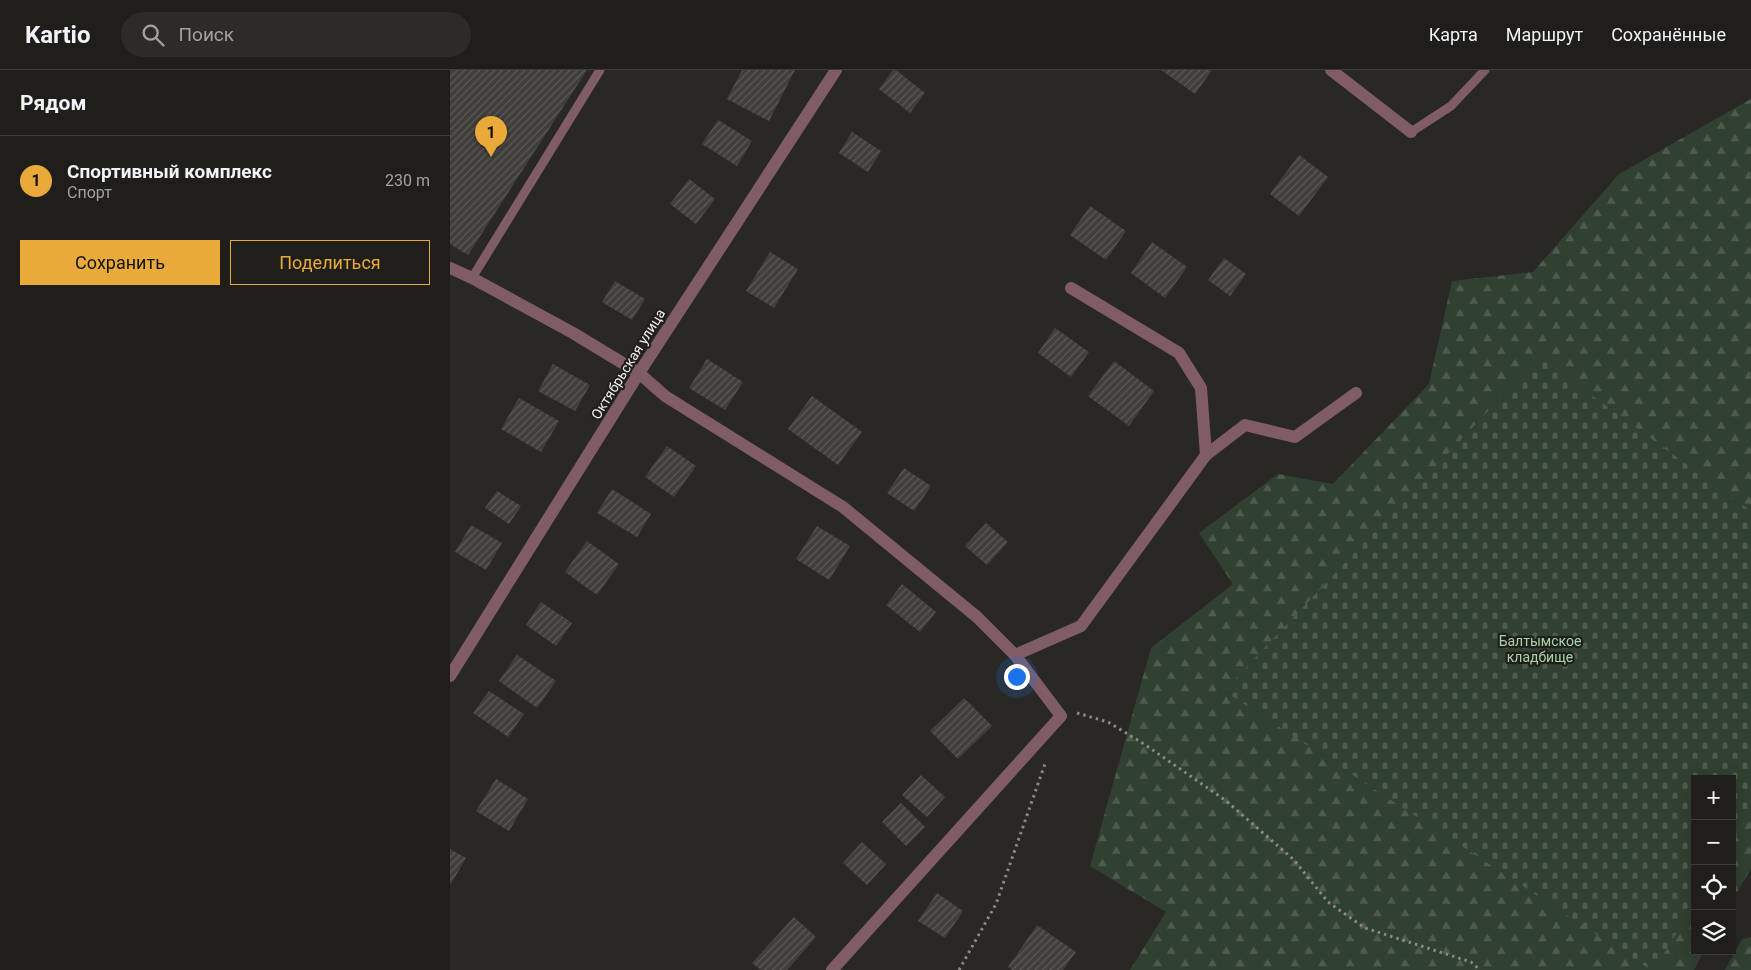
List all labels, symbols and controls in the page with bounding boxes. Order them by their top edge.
search box [121,12,471,57]
text: Kartio [25,21,91,49]
icon: search [139,21,167,49]
text: Поиск [179,23,234,46]
text: Карта [1429,24,1478,45]
text: Маршрут [1506,24,1583,45]
text: Сохранённые [1611,24,1726,45]
text: Рядом [20,91,86,115]
pin: 1 [475,116,507,157]
text: Спортивный комплекс [67,160,272,183]
text: 1 [31,171,41,190]
text: 230 m [385,171,430,190]
text: Спорт [67,183,112,202]
button: Сохранить [20,240,220,285]
button: Поделиться [230,240,430,285]
street label: Октябрьская улица [588,306,668,422]
park label: Балтымское кладбище [1499,633,1581,665]
your location [1004,664,1030,690]
map controls [1691,775,1736,955]
button: + [1691,775,1736,820]
button: − [1691,820,1736,865]
button: locate [1691,865,1736,910]
button: layers [1691,910,1736,955]

